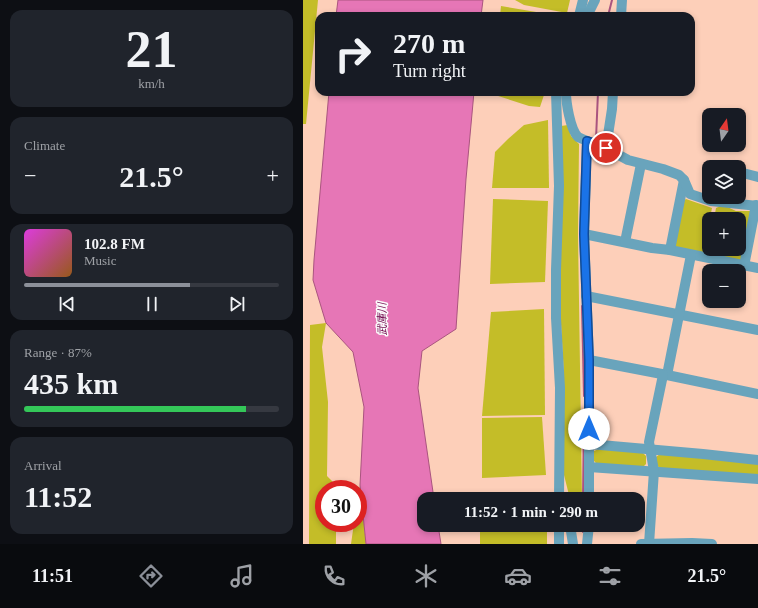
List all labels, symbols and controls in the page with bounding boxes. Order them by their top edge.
text: 21 [126,21,178,78]
icon: right [327,28,379,80]
text: 270 m [393,28,465,59]
text: Turn right [393,61,466,81]
text: km/h [138,76,165,91]
north arrow [702,108,746,152]
map controls [702,108,746,308]
pin [589,131,623,165]
icon: arrive [595,137,617,159]
text: Climate [24,138,65,153]
text: 21.5° [119,160,184,193]
button: layers [702,160,746,204]
text: − [24,163,36,188]
text: + [267,163,279,188]
button: + [702,212,746,256]
text: 102.8 FM [84,236,145,252]
text: Music [84,253,117,268]
button: − [702,264,746,308]
icon: previous [56,293,78,315]
icon: pause [141,293,163,315]
icon: next [226,293,248,315]
water label: 武庫川 [376,301,388,336]
text: Range · 87% [24,345,92,360]
text: 435 km [24,367,118,400]
position arrow [568,408,610,450]
text: Arrival [24,458,62,473]
text: 11:52 [24,480,92,513]
speed limit sign: 30 [315,480,367,532]
text: 11:52 · 1 min · 290 m [464,504,598,520]
icon: directions [137,562,165,590]
icon: music [228,562,256,590]
icon: phone [320,562,348,590]
icon: climate [412,562,440,590]
icon: car [504,562,532,590]
icon: filters [596,562,624,590]
text: 11:51 [32,566,73,586]
text: 21.5° [687,566,726,586]

